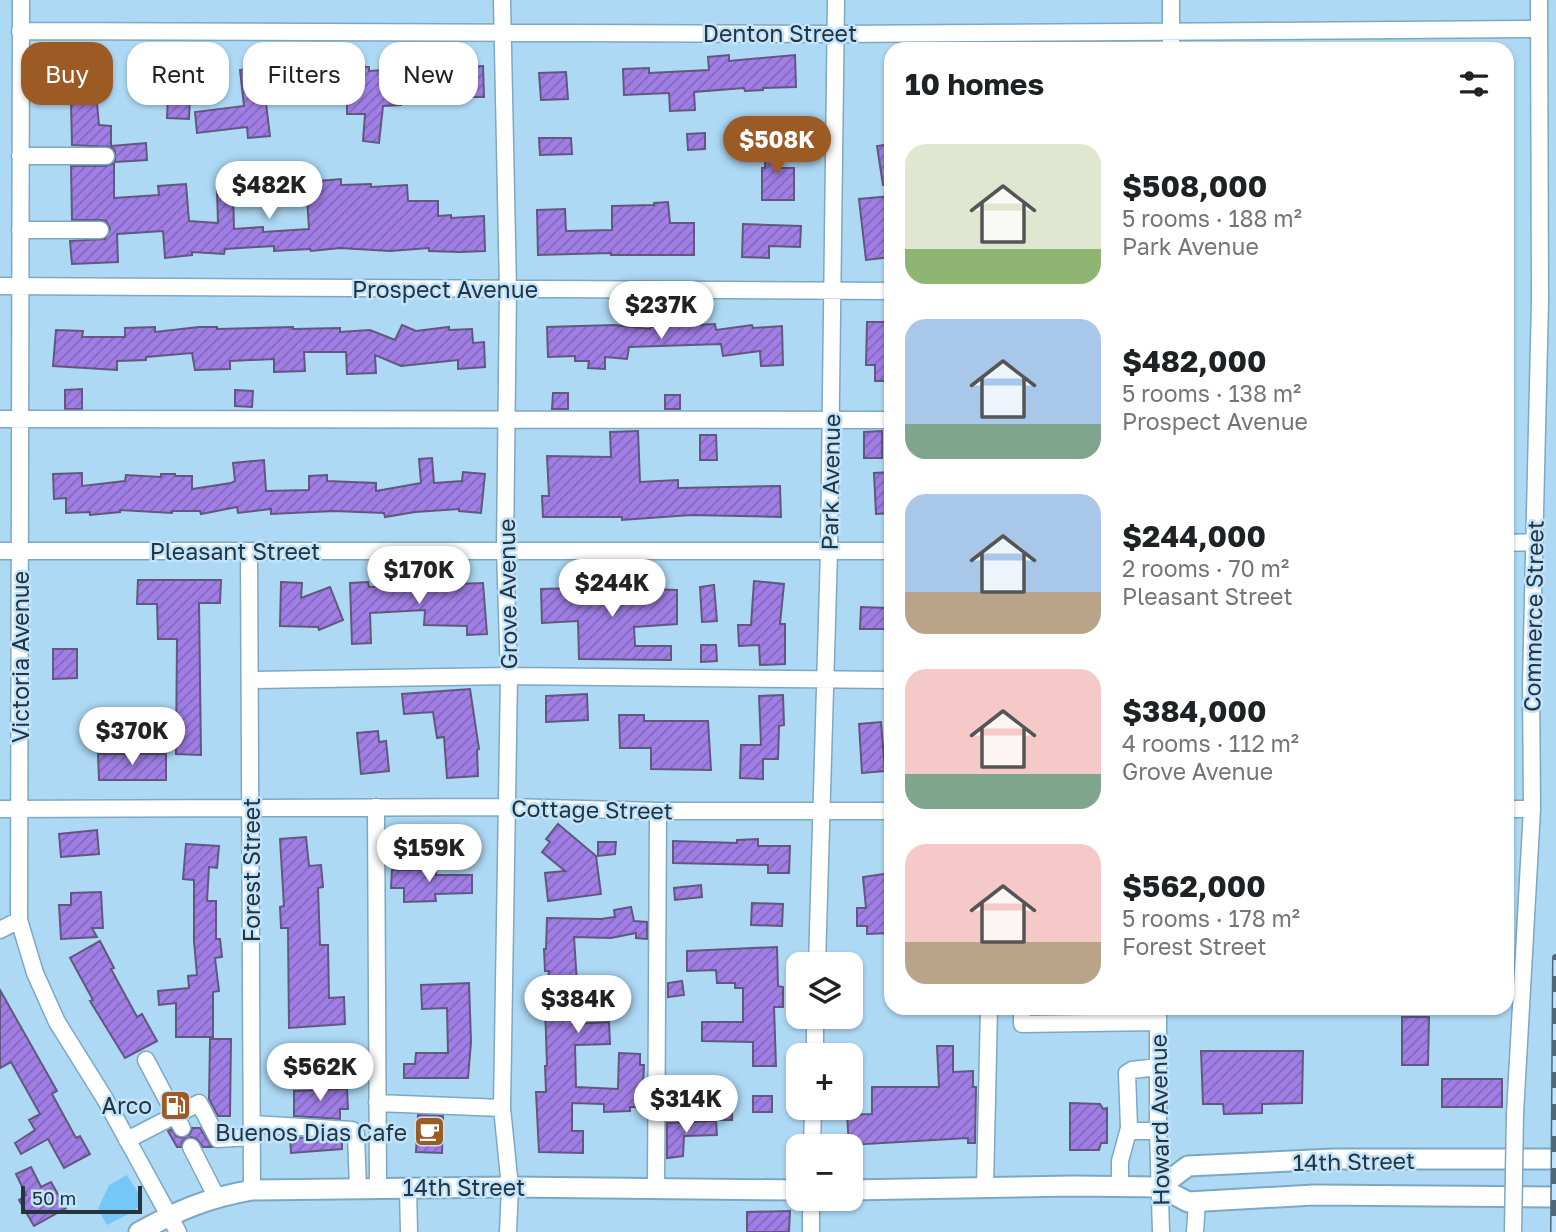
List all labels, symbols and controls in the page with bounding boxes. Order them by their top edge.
street label: Denton Street [703,19,857,47]
chip: Buy [21,42,113,105]
chip: Rent [127,42,229,105]
chip: Filters [243,42,365,105]
chip: New [379,42,478,105]
icon: filters [1455,65,1493,103]
text: 10 homes [905,66,1044,102]
pin: $508K [728,116,826,176]
text: $508K [739,125,815,153]
pin: $482K [220,162,318,221]
text: $508,000 [1122,168,1267,204]
text: $482K [231,170,307,198]
icon: home [961,172,1045,256]
text: 5 rooms · 188 m² [1122,204,1302,232]
text: Park Avenue [1122,232,1259,260]
street label: Prospect Avenue [352,275,538,303]
pin: $237K [612,282,710,341]
text: $237K [625,290,697,318]
text: $482,000 [1122,343,1266,379]
icon: home [961,347,1045,431]
text: 5 rooms · 138 m² [1122,379,1301,407]
text: Prospect Avenue [1122,407,1308,435]
street label: Park Avenue [815,413,845,551]
street label: Grove Avenue [492,518,522,670]
text: $244,000 [1122,518,1266,554]
street label: Commerce Street [1517,520,1549,712]
icon: home [961,522,1045,606]
street label: Pleasant Street [150,537,320,565]
pin: $170K [370,546,468,606]
text: 2 rooms · 70 m² [1122,554,1289,582]
text: $170K [383,555,455,583]
pin: $244K [563,560,661,619]
text: $244K [575,568,649,596]
street label: Victoria Avenue [6,571,34,743]
text: Pleasant Street [1122,582,1293,610]
text: $384,000 [1122,693,1266,729]
icon: home [961,697,1045,781]
pin: $370K [83,708,181,767]
text: $370K [95,716,169,744]
text: 4 rooms · 112 m² [1122,729,1299,757]
text: Grove Avenue [1122,757,1273,785]
street label: Cottage Street [511,794,673,824]
street label: Forest Street [237,798,265,942]
pin: $159K [380,824,478,884]
text: $159K [393,833,465,861]
text: $562,000 [1122,868,1266,904]
icon: home [961,872,1045,956]
text: 5 rooms · 178 m² [1122,904,1300,932]
text: Forest Street [1122,932,1267,960]
map controls [786,952,863,1211]
button: layers [786,952,863,1029]
pin: $384K [529,976,627,1035]
text: $384K [540,984,616,1012]
street label: Howard Avenue [1144,1034,1174,1206]
button: + [786,1043,863,1120]
pin: $562K [271,1044,369,1103]
text: $562K [283,1052,357,1080]
pin: $314K [637,1076,735,1135]
text: $314K [650,1084,722,1112]
fuel station icon: Arco [158,1088,192,1122]
place label: Arco [102,1091,152,1119]
cafe icon: Buenos Dias Cafe [413,1115,447,1149]
place label: Buenos Dias Cafe [215,1118,407,1146]
button: − [786,1134,863,1211]
street label: 14th Street [1293,1146,1415,1176]
street label: 14th Street [403,1173,525,1201]
scale bar [21,1183,142,1215]
text: 50 m [32,1186,76,1209]

